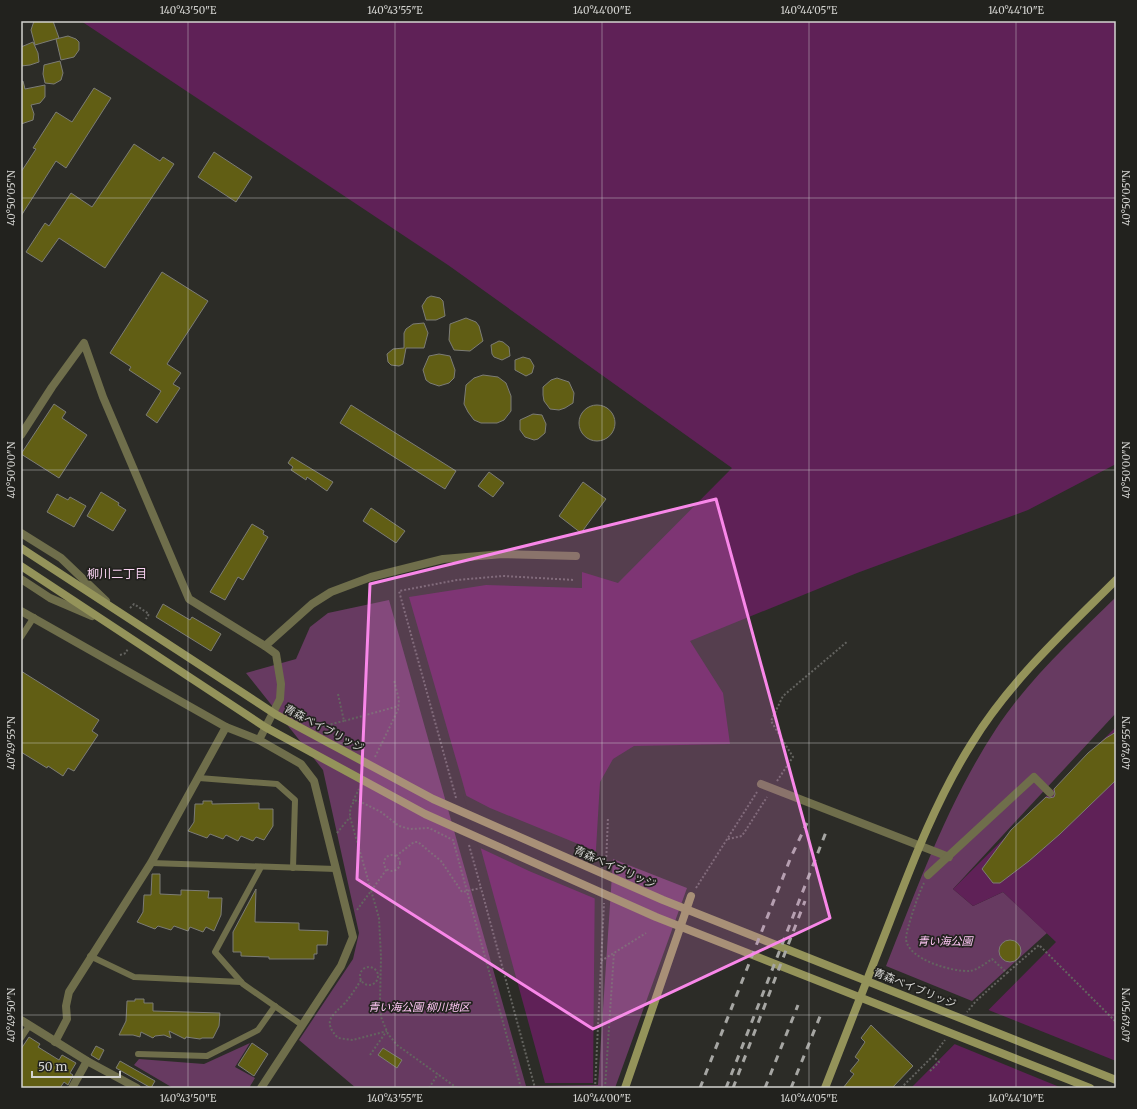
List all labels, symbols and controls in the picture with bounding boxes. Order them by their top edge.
text: 140°43'50"E [160,4,217,17]
text: 140°43'55"E [367,4,423,17]
text: 140°44'00"E [573,4,632,17]
text: 140°44'05"E [781,4,838,17]
text: 140°44'10"E [988,4,1044,17]
text: 40°50'05"N [5,170,18,226]
text: 40°50'05"N [1120,170,1133,226]
text: 40°50'00"N [5,441,18,498]
text: 40°50'00"N [1120,441,1133,498]
district label: 柳川二丁目 [87,566,147,581]
street label: 青森ベイブリッジ [282,701,366,755]
text: 40°49'55"N [5,716,18,770]
text: 40°49'55"N [1120,716,1133,770]
street label: 青森ベイブリッジ [572,843,658,891]
park label: 青い海公園 [918,934,974,948]
street label: 青森ベイブリッジ [872,965,958,1011]
text: 40°49'50"N [5,987,18,1042]
text: 40°49'50"N [1120,987,1133,1042]
park label: 青い海公園 柳川地区 [368,1000,472,1014]
scale bar [32,1053,120,1079]
text: 50 m [38,1059,67,1074]
text: 140°43'50"E [160,1092,217,1105]
text: 140°43'55"E [367,1092,423,1105]
text: 140°44'00"E [573,1092,632,1105]
text: 140°44'05"E [781,1092,838,1105]
text: 140°44'10"E [988,1092,1044,1105]

